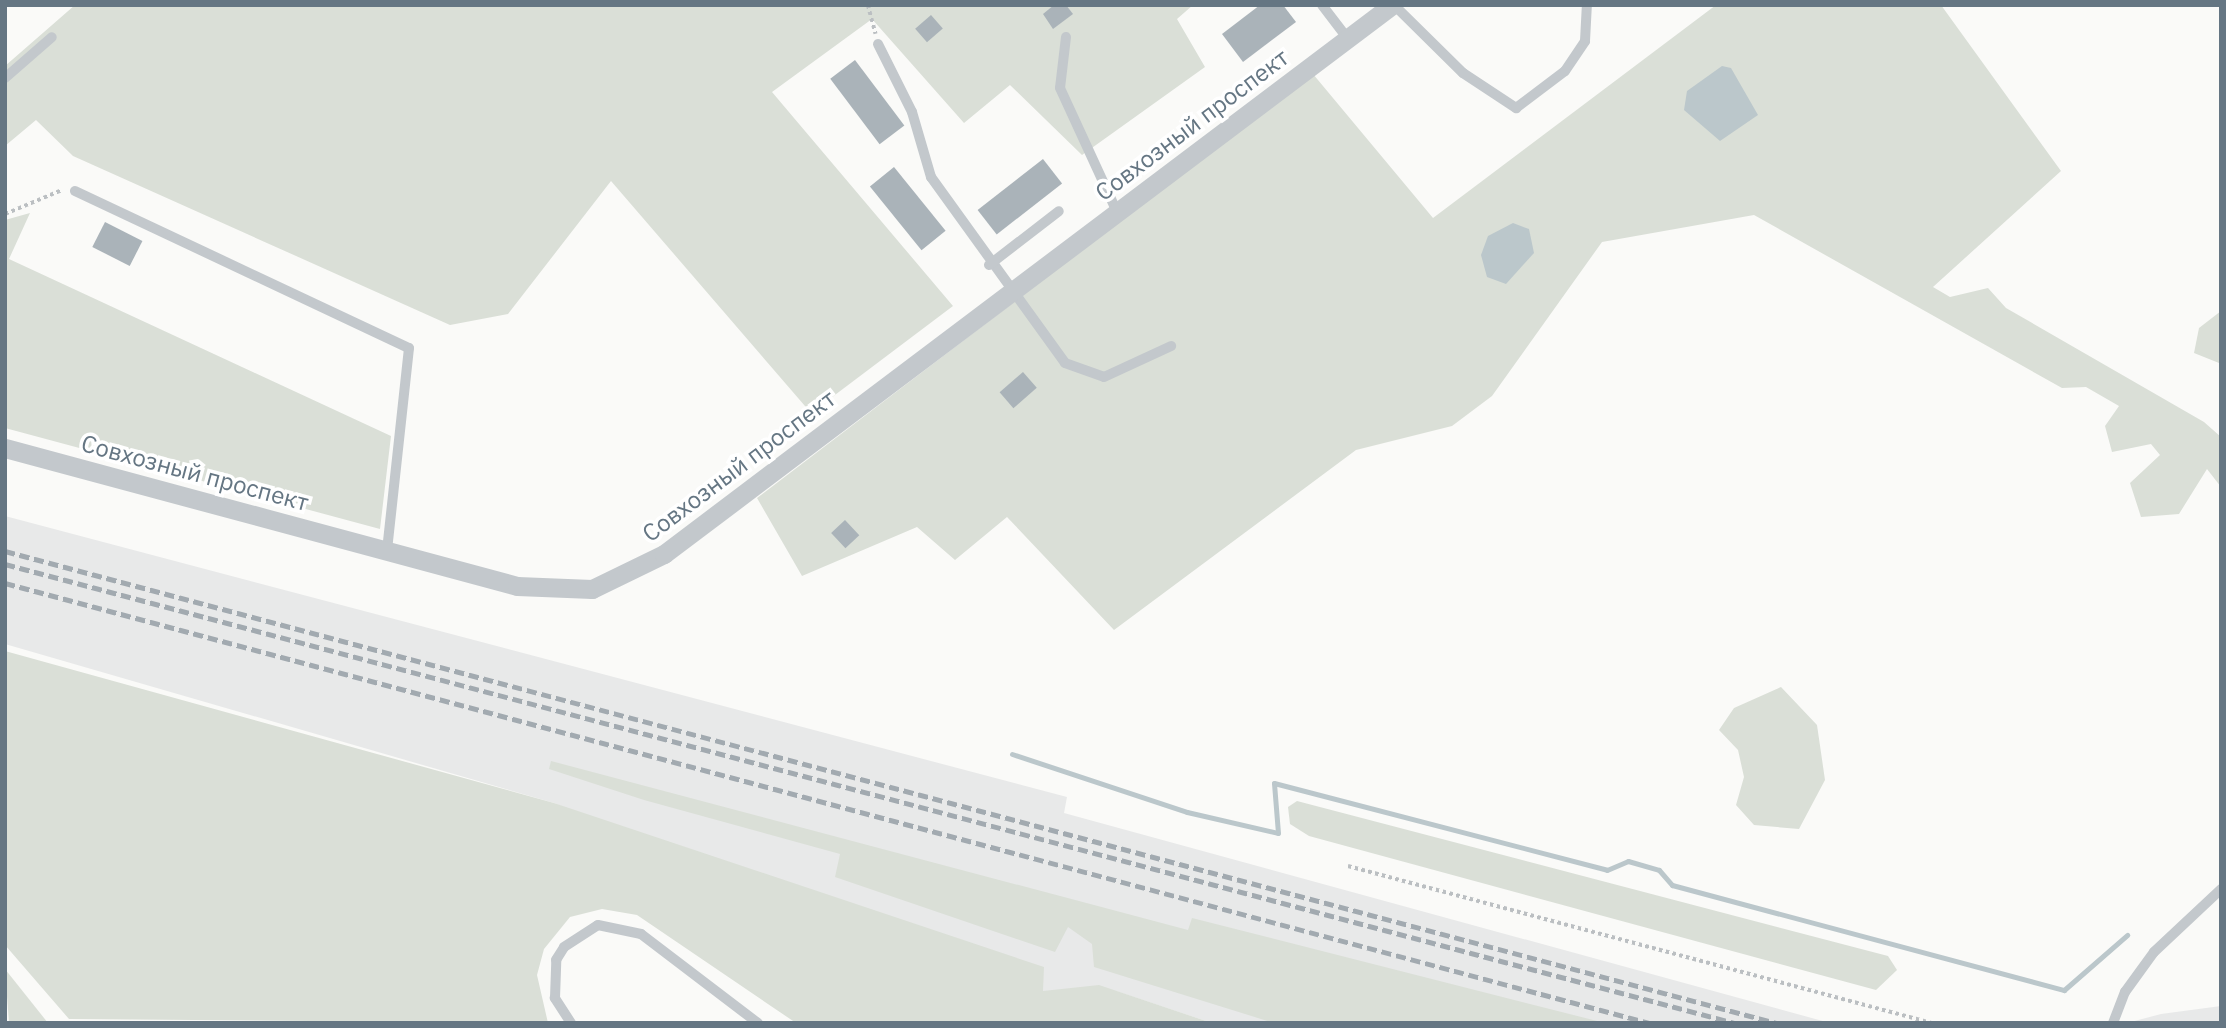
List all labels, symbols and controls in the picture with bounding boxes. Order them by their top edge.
street label: Совхозный проспект [1090,43,1294,207]
street label: Совхозный проспект [637,384,841,548]
street label: Совхозный проспект [78,429,312,517]

